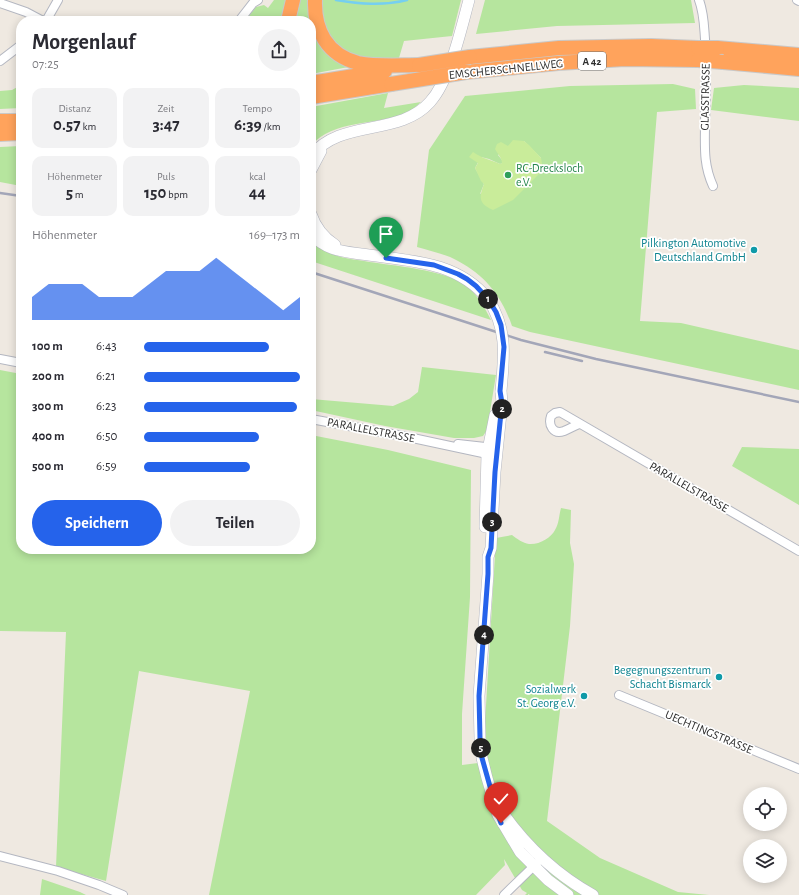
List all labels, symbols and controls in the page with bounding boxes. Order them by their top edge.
button: share [258,29,300,71]
text: Morgenlauf [32,31,135,53]
road number: A 42 [578,52,606,70]
street label: EMSCHERSCHNELLWEG [448,57,564,81]
text: 07:25 [32,58,59,71]
street label: GLASSTRASSE [698,63,712,131]
text: Distanz [58,103,91,114]
text: Zeit [158,103,174,114]
text: Tempo [243,103,272,114]
text: 0.57 [53,116,81,133]
text: 3:47 [152,116,180,133]
text: 6:39 [234,116,262,133]
text: km [81,121,96,132]
text: /km [262,121,281,132]
place label: RC-Drecksloch e.V. [516,162,583,188]
marker: RC-Drecksloch e.V. [503,170,513,180]
text: Höhenmeter [47,171,102,182]
text: Puls [157,171,175,182]
text: kcal [249,171,266,182]
text: 5 [66,184,73,201]
text: 150 [144,184,166,201]
text: 44 [249,184,266,201]
text: m [73,189,84,200]
text: bpm [166,189,188,200]
pin [369,217,403,258]
icon: arrive [375,223,397,245]
text: Höhenmeter [32,229,97,242]
text: 169–173 m [249,229,300,242]
place label: Pilkington Automotive Deutschland GmbH [641,237,746,263]
marker: Pilkington Automotive Deutschland GmbH [749,245,759,255]
pin: 1 [478,289,498,309]
text: 1 [486,293,490,304]
text: 100 m [32,340,63,353]
text: 6:43 [96,340,117,353]
text: 200 m [32,370,64,383]
text: 6:21 [96,370,115,383]
pin: 2 [492,399,512,419]
text: 300 m [32,400,64,413]
text: 6:23 [96,400,116,413]
text: 2 [499,403,505,414]
street label: PARALLELSTRASSE [326,416,416,444]
text: 400 m [32,430,65,443]
text: 6:50 [96,430,117,443]
text: 500 m [32,460,64,473]
text: 6:59 [96,460,117,473]
street label: PARALLELSTRASSE [647,460,731,515]
button: Speichern [32,500,162,546]
button: Teilen [170,500,300,546]
pin: 3 [482,512,502,532]
text: 3 [490,516,494,527]
pin: 4 [474,625,494,645]
text: 4 [481,629,487,640]
place label: Begegnungszentrum Schacht Bismarck [614,664,712,690]
marker: Begegnungszentrum Schacht Bismarck [714,672,724,682]
place label: Sozialwerk St. Georg e.V. [517,683,577,709]
marker: Sozialwerk St. Georg e.V. [579,691,589,701]
street label: UECHTINGSTRASSE [664,708,755,756]
pin: 5 [471,738,491,758]
text: 5 [479,742,483,753]
pin [484,782,518,823]
map controls [743,787,787,883]
button: locate [743,787,787,831]
icon: check [490,788,512,810]
button: layers [743,839,787,883]

